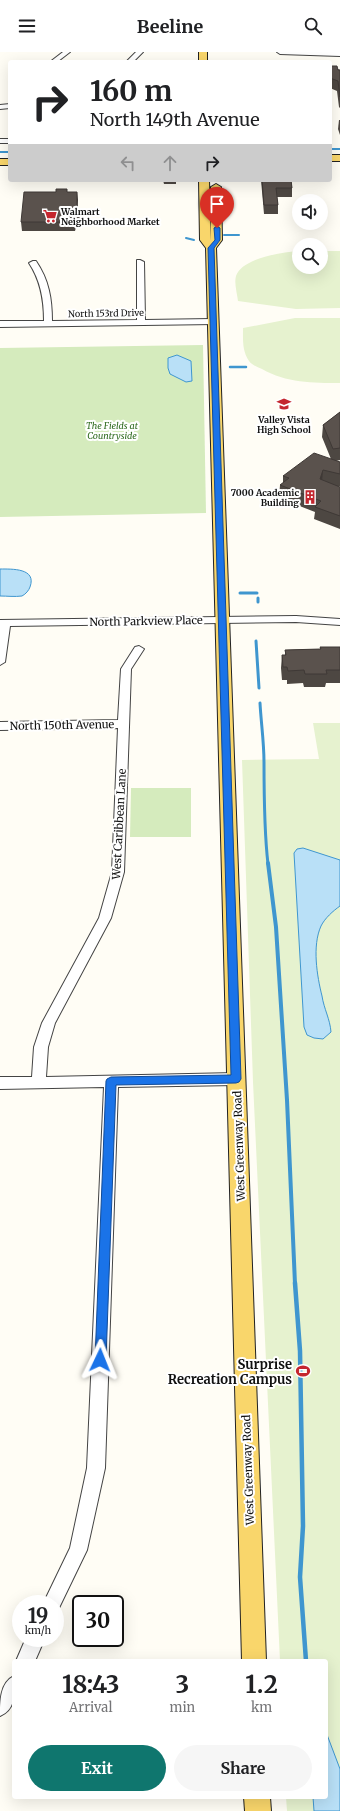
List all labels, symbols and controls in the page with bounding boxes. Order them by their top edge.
icon: menu [16,15,38,37]
text: Beeline [137,15,203,38]
icon: search [302,15,324,37]
text: 160 m [90,73,172,109]
icon: right [24,76,76,128]
text: North 149th Avenue [90,108,260,131]
icon: left [117,152,139,174]
icon: ahead [159,152,181,174]
icon: right [201,152,223,174]
pin [200,187,234,228]
icon: arrive [206,193,228,215]
map controls [292,194,328,274]
button: sound [292,194,328,230]
place label: Walmart Neighborhood Market [60,206,160,227]
supermarket icon: Walmart Neighborhood Market [42,208,58,224]
button: search [292,238,328,274]
street label: North 153rd Drive [68,307,144,319]
school or university icon: Valley Vista High School [276,396,292,412]
place label: Valley Vista High School [257,414,311,435]
park label: The Fields at Countryside [86,420,139,441]
place label: 7000 Academic Building [231,487,299,508]
building icon: 7000 Academic Building [302,489,318,505]
street label: North Parkview Place [89,613,203,629]
street label: North 150th Avenue [10,717,115,733]
street label: West Caribbean Lane [109,768,129,881]
street label: West Greenway Road [230,1090,248,1202]
position arrow [79,1339,121,1381]
place label: Surprise Recreation Campus [168,1356,292,1388]
sports icon: Surprise Recreation Campus [295,1363,311,1379]
street label: West Greenway Road [239,1414,257,1526]
speed limit sign: 30 [72,1595,124,1647]
text: 19 [28,1603,48,1628]
text: km/h [25,1624,51,1637]
text: 18:43 [62,1669,119,1700]
text: 3 [175,1669,189,1700]
text: 1.2 [245,1669,278,1700]
text: Arrival [69,1699,112,1716]
text: min [169,1699,195,1716]
text: km [251,1699,272,1716]
button: Exit [28,1745,166,1791]
button: Share [174,1745,312,1791]

